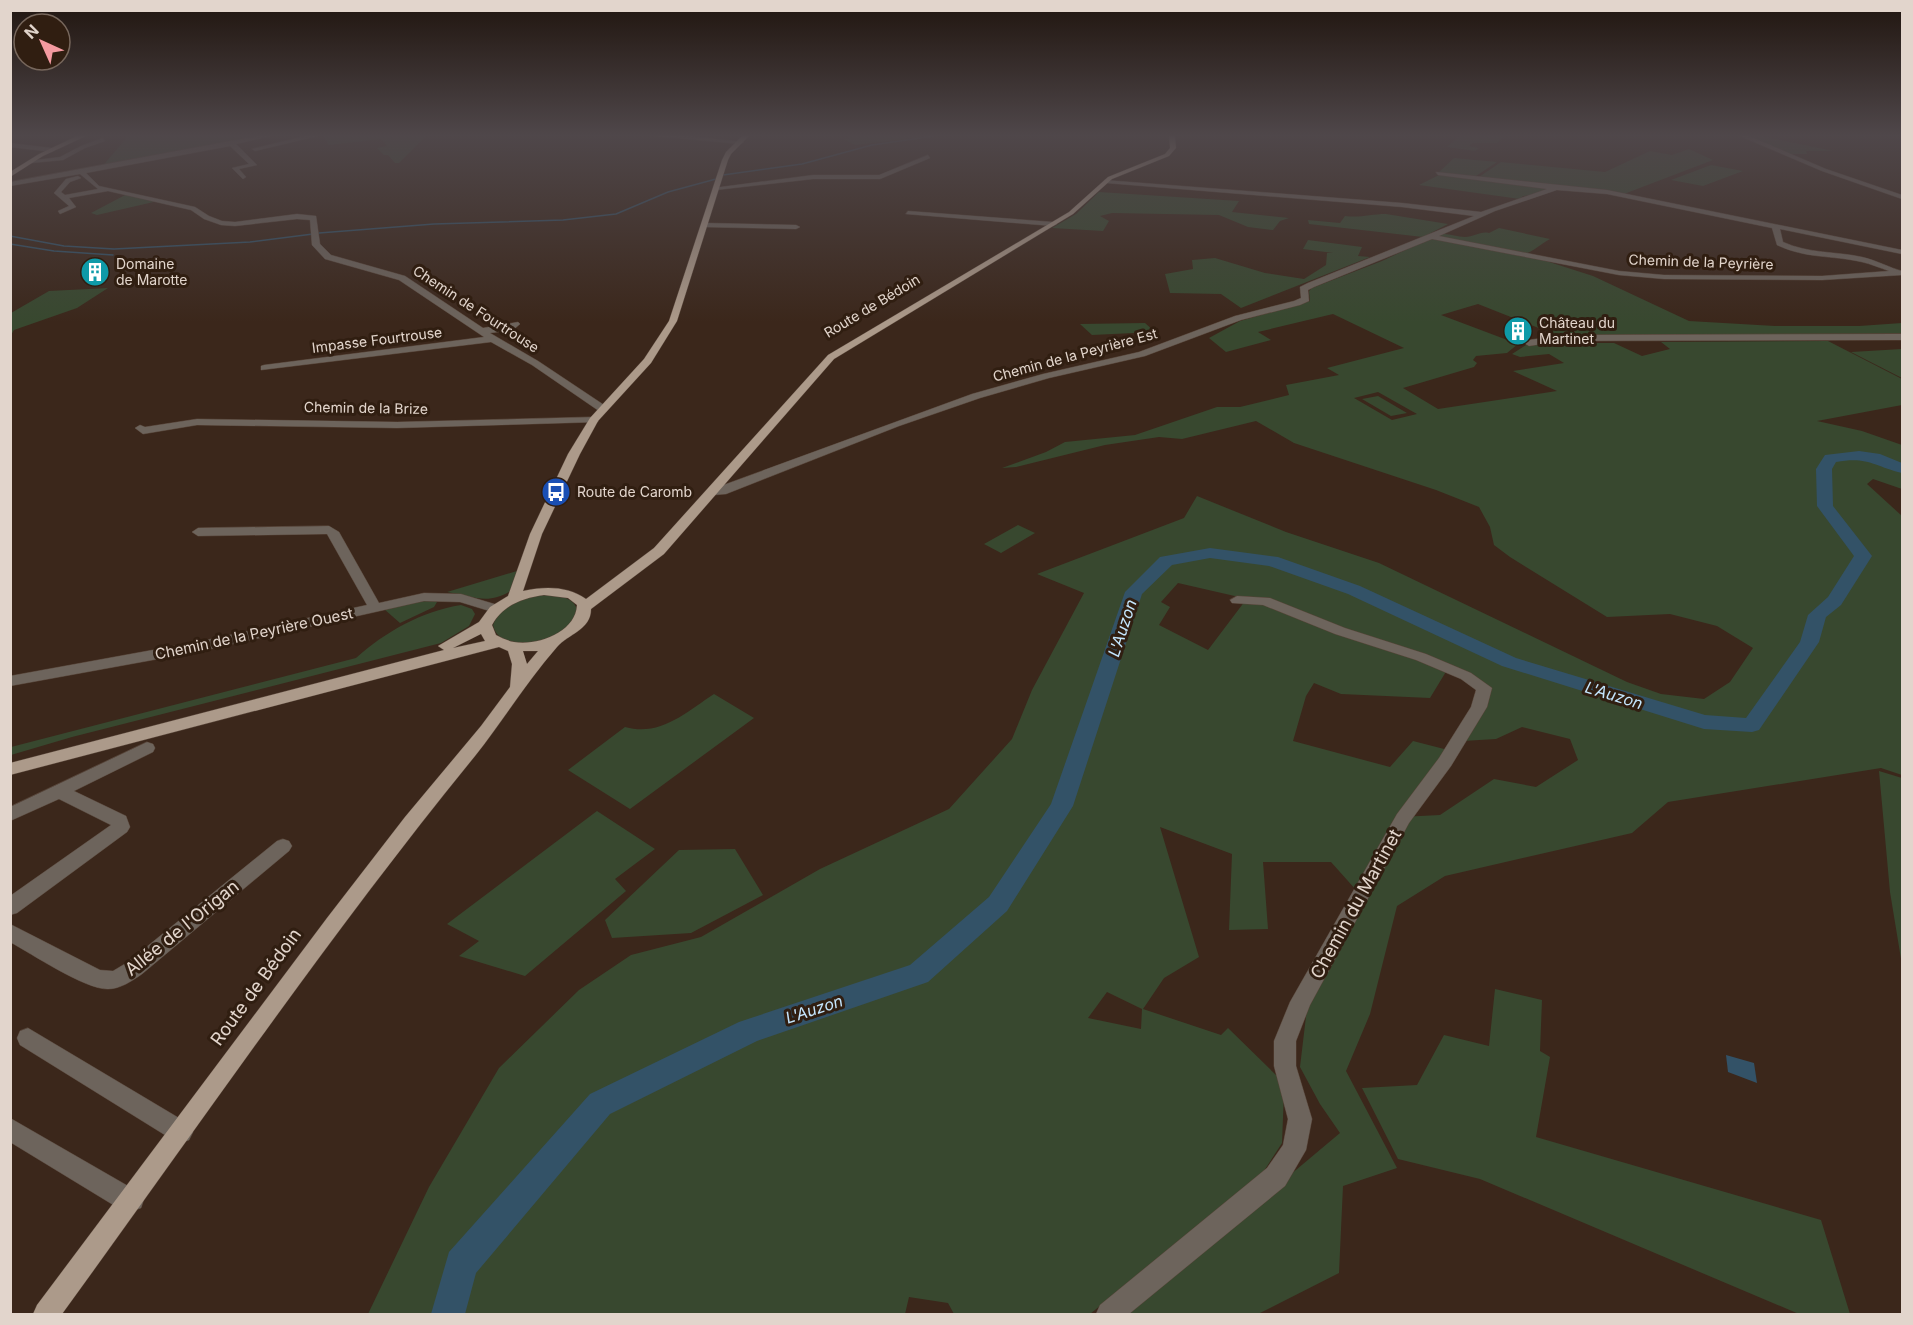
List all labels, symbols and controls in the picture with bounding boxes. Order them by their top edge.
north arrow [12,12,72,72]
text: N [20,20,43,43]
street label: Chemin de la Peyrière [1628,250,1774,273]
place label: Domaine de Marotte [116,255,187,288]
building icon: Domaine de Marotte [79,256,111,288]
street label: Chemin de Fourtrouse [410,261,543,356]
street label: Route de Bédoin [821,270,923,341]
place label: Château du Martinet [1539,314,1615,347]
building icon: Château du Martinet [1502,315,1534,347]
street label: Impasse Fourtrouse [311,323,443,356]
street label: Chemin de la Peyrière Est [991,324,1159,385]
street label: Chemin de la Brize [304,398,428,417]
bus stop icon: Route de Caromb [540,476,572,508]
place label: Route de Caromb [577,483,692,500]
water label: L'Auzon [1103,597,1141,659]
street label: Chemin de la Peyrière Ouest [153,603,355,664]
water label: L'Auzon [1583,677,1645,713]
street label: Chemin du Martinet [1306,825,1405,982]
street label: Allée de l'Origan [120,875,243,980]
street label: Route de Bédoin [206,924,305,1049]
water label: L'Auzon [783,990,845,1028]

